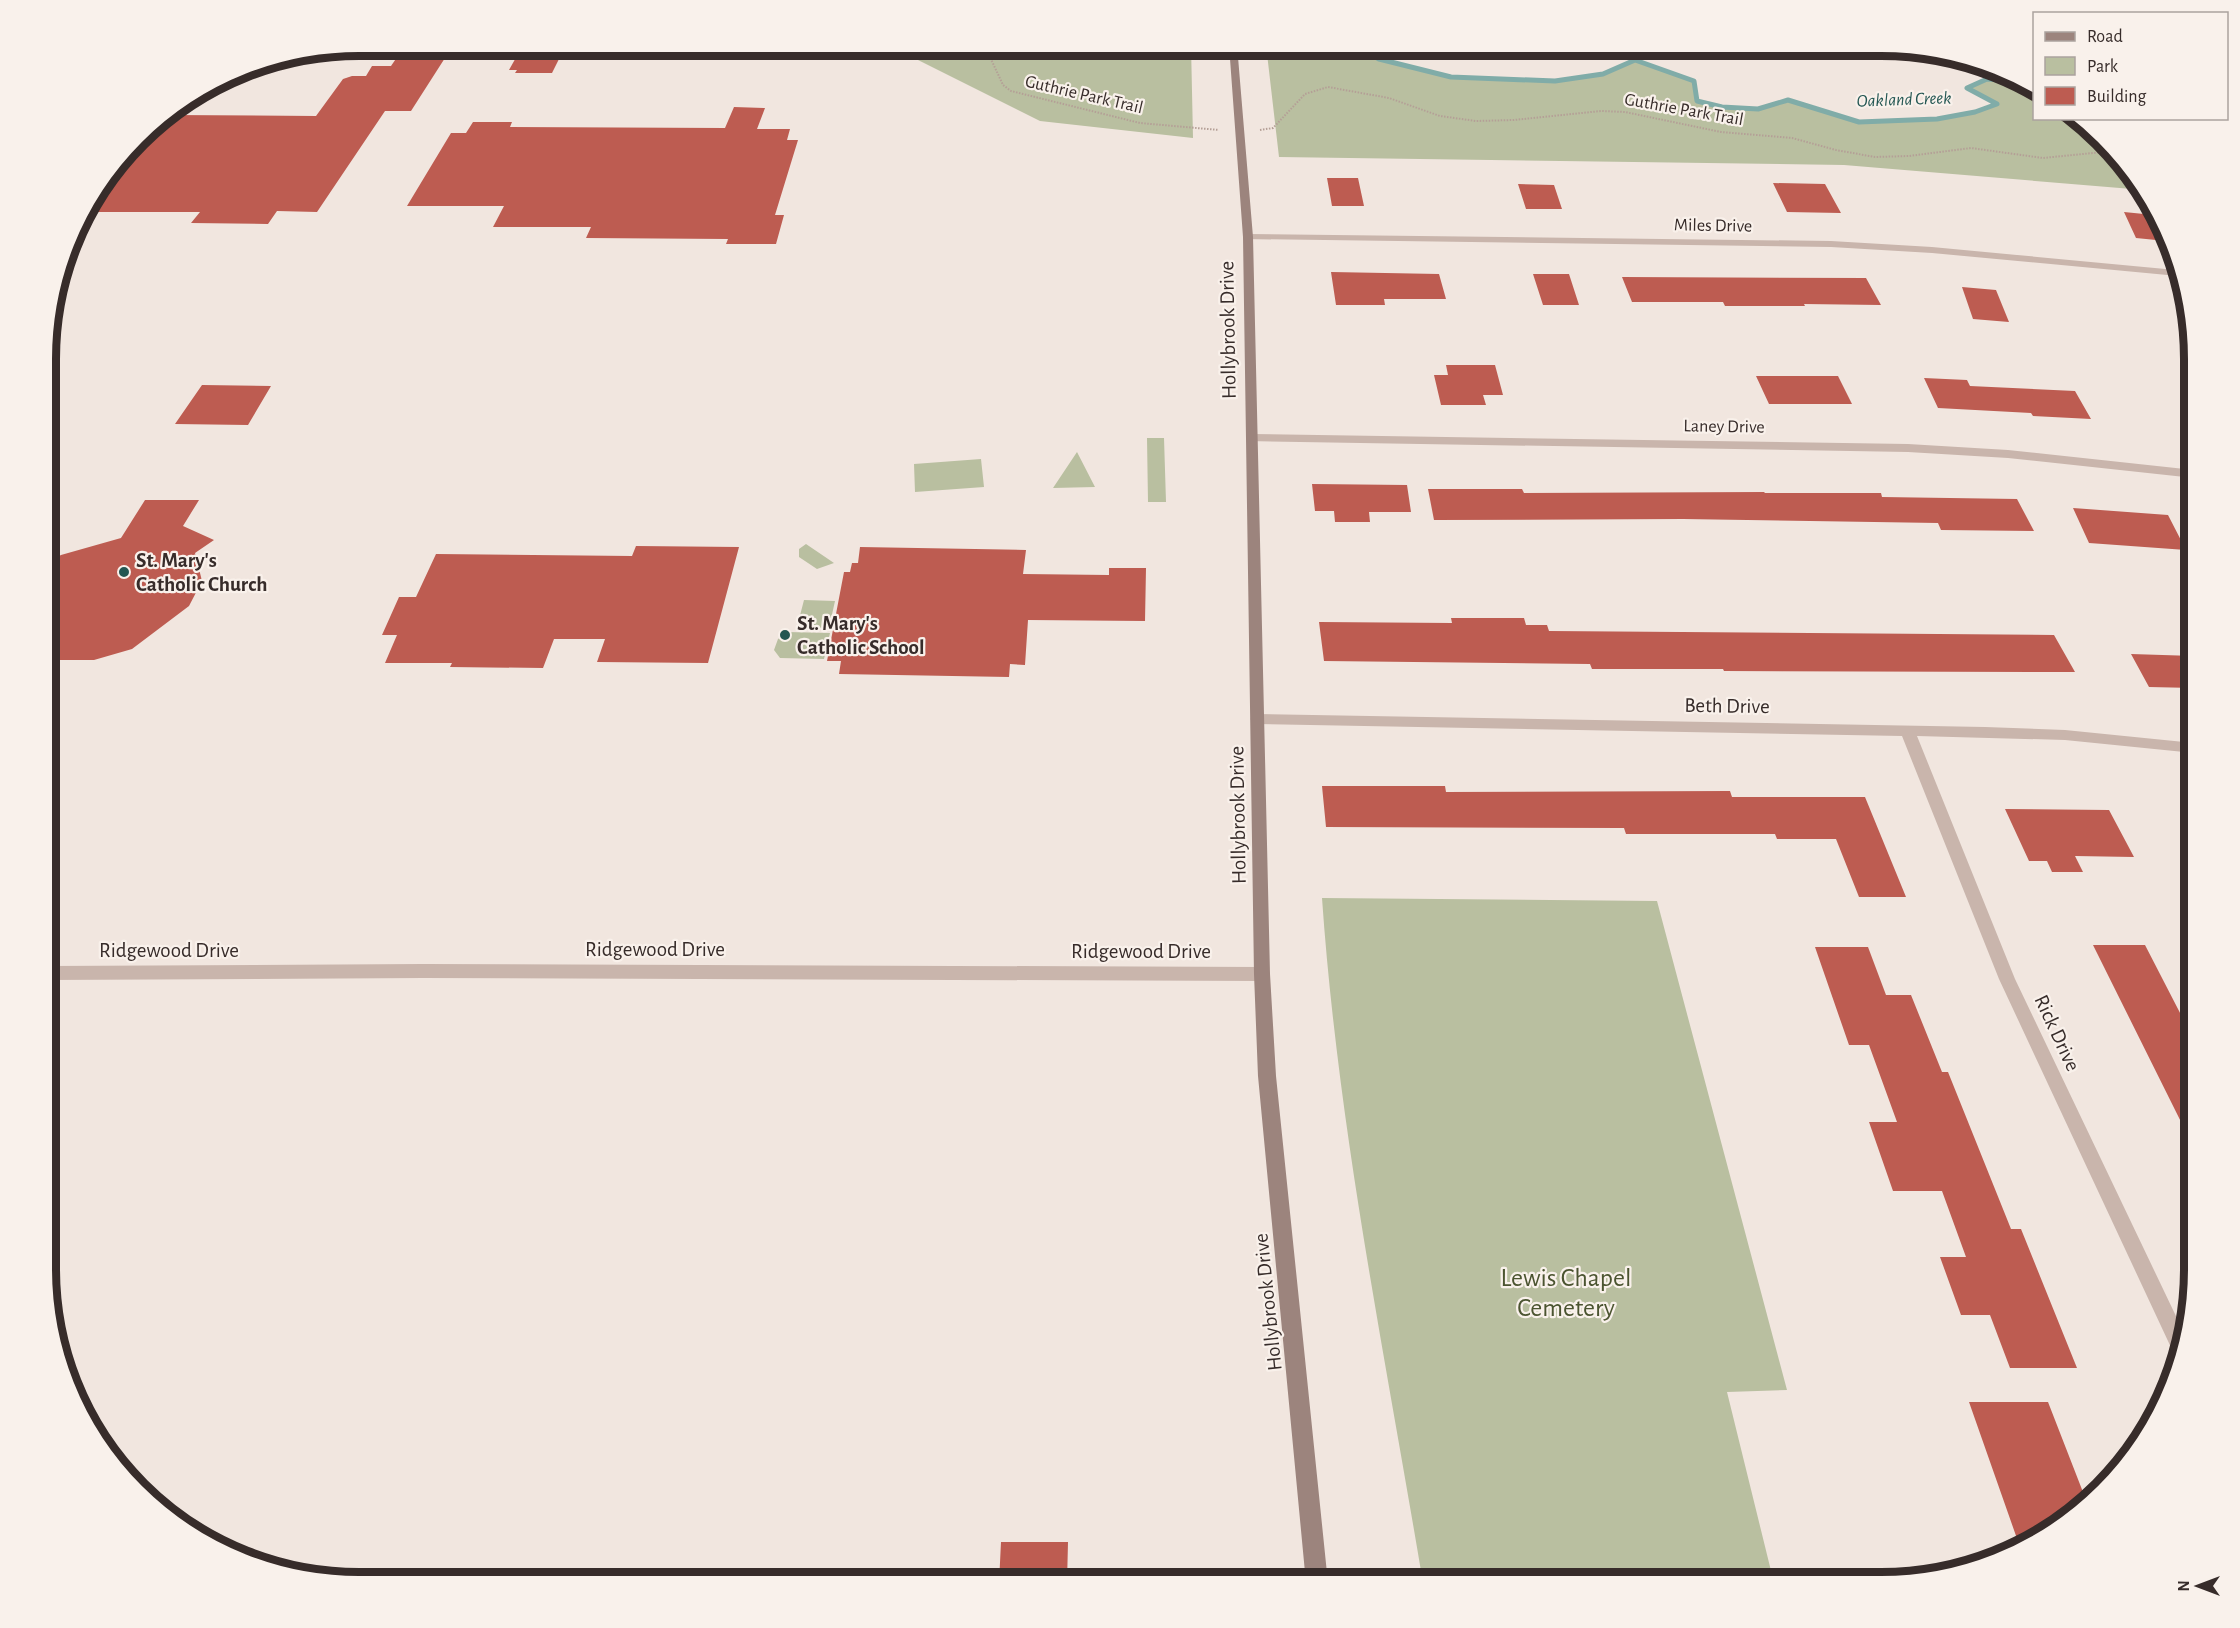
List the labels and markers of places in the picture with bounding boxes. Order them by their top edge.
place label: St. Mary's Catholic Church [136,550,267,595]
marker: St. Mary's Catholic Church [117,565,131,579]
place label: St. Mary's Catholic School [797,613,924,658]
marker: St. Mary's Catholic School [778,628,792,642]

